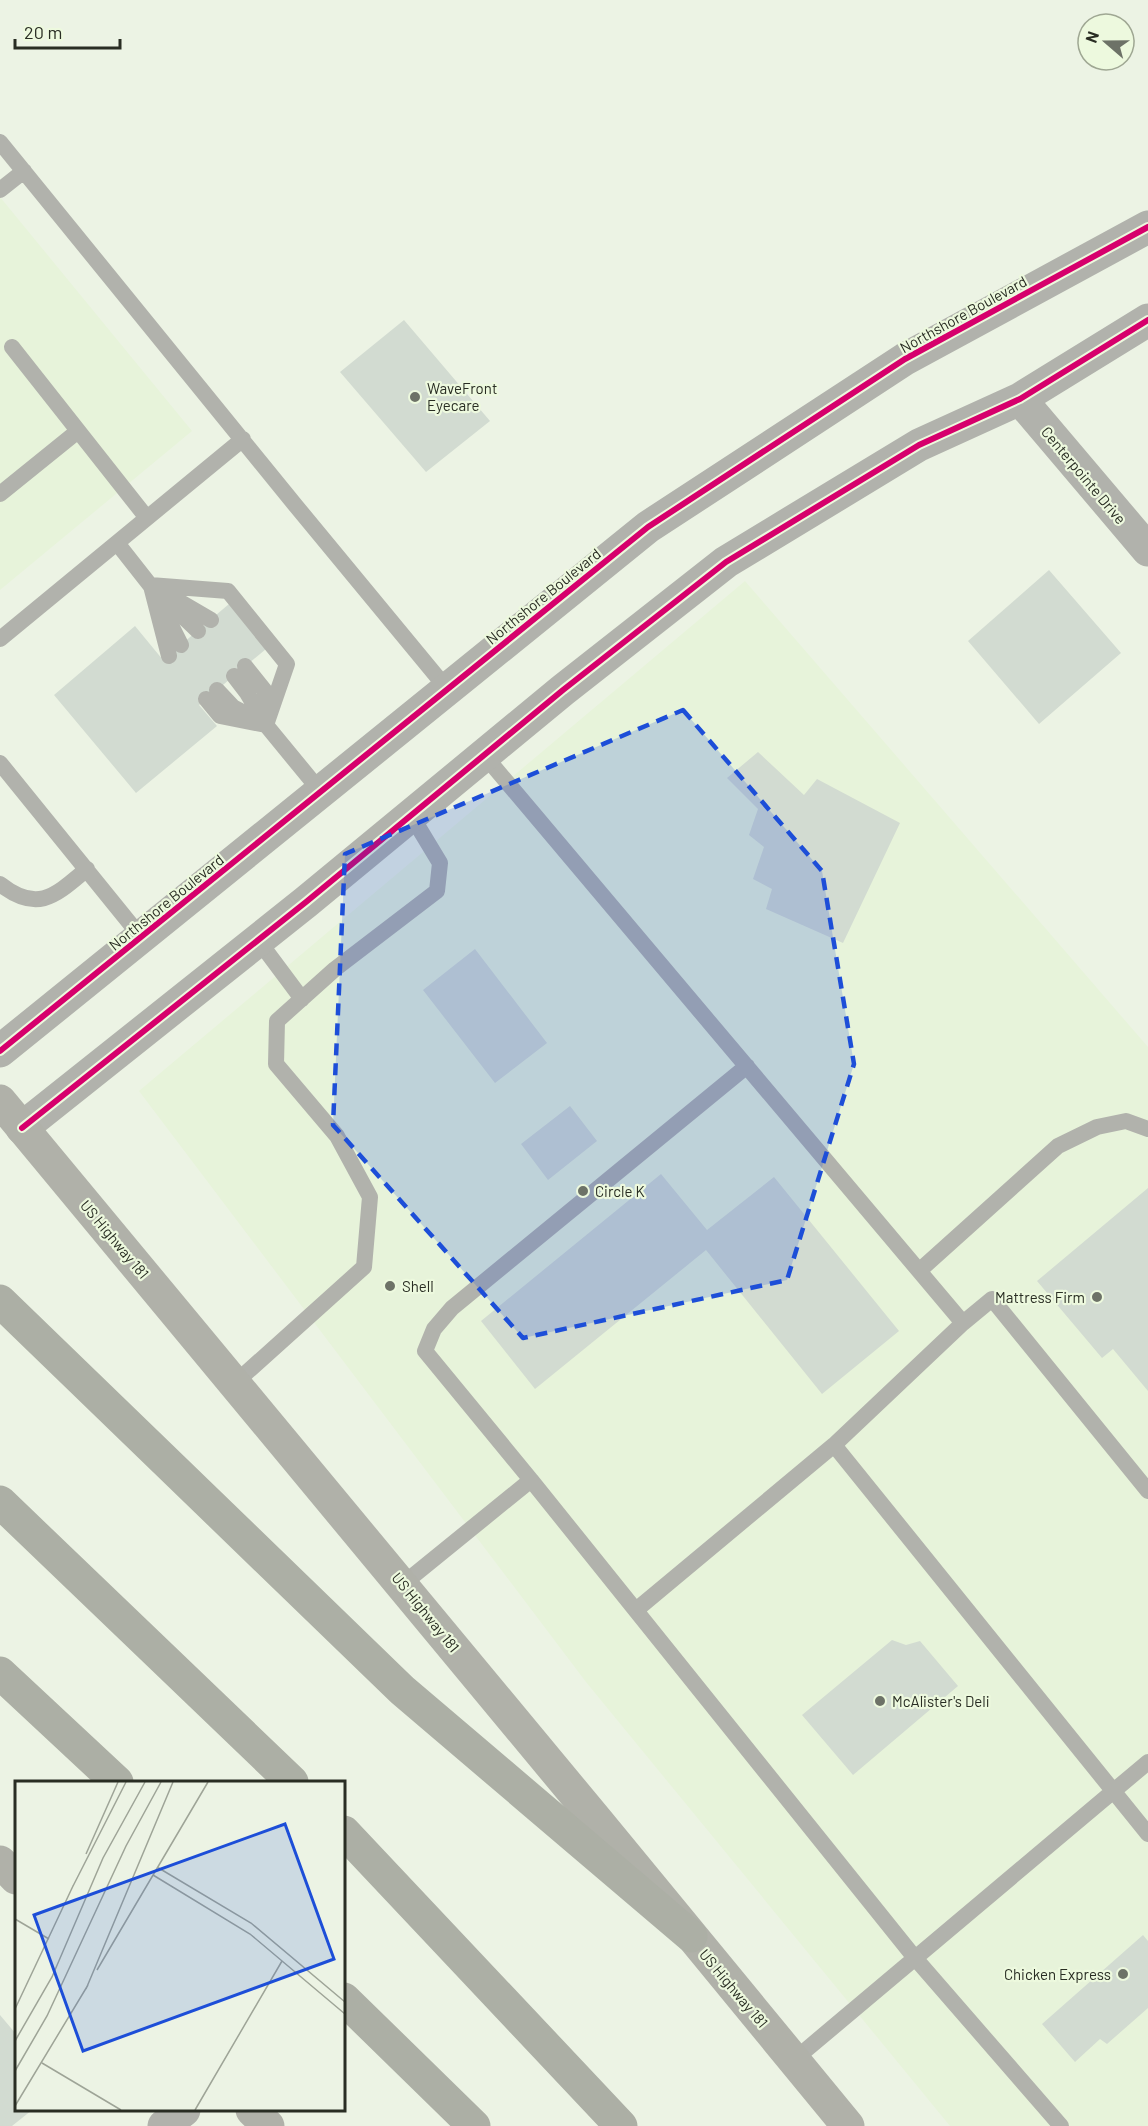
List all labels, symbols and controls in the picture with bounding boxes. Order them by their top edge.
scale bar [15,12,120,50]
north arrow [1076,12,1136,72]
text: 20 m [24,21,62,43]
text: N [1081,28,1102,45]
street label: Northshore Boulevard [896,272,1030,356]
place label: WaveFront Eyecare [427,379,497,414]
marker: WaveFront Eyecare [408,390,422,404]
street label: Centerpointe Drive [1038,423,1130,527]
street label: Northshore Boulevard [482,544,604,648]
street label: Northshore Boulevard [105,850,227,954]
place label: Circle K [595,1182,645,1200]
marker: Circle K [576,1184,590,1198]
street label: US Highway 181 [77,1196,153,1282]
place label: Shell [402,1277,434,1295]
marker: Shell [383,1279,397,1293]
place label: Mattress Firm [995,1288,1085,1306]
marker: Mattress Firm [1090,1290,1104,1304]
street label: US Highway 181 [388,1569,464,1655]
place label: McAlister's Deli [892,1692,990,1710]
marker: McAlister's Deli [873,1694,887,1708]
inset map [15,1781,345,2111]
street label: US Highway 181 [696,1945,772,2031]
place label: Chicken Express [1004,1965,1111,1983]
marker: Chicken Express [1116,1967,1130,1981]

